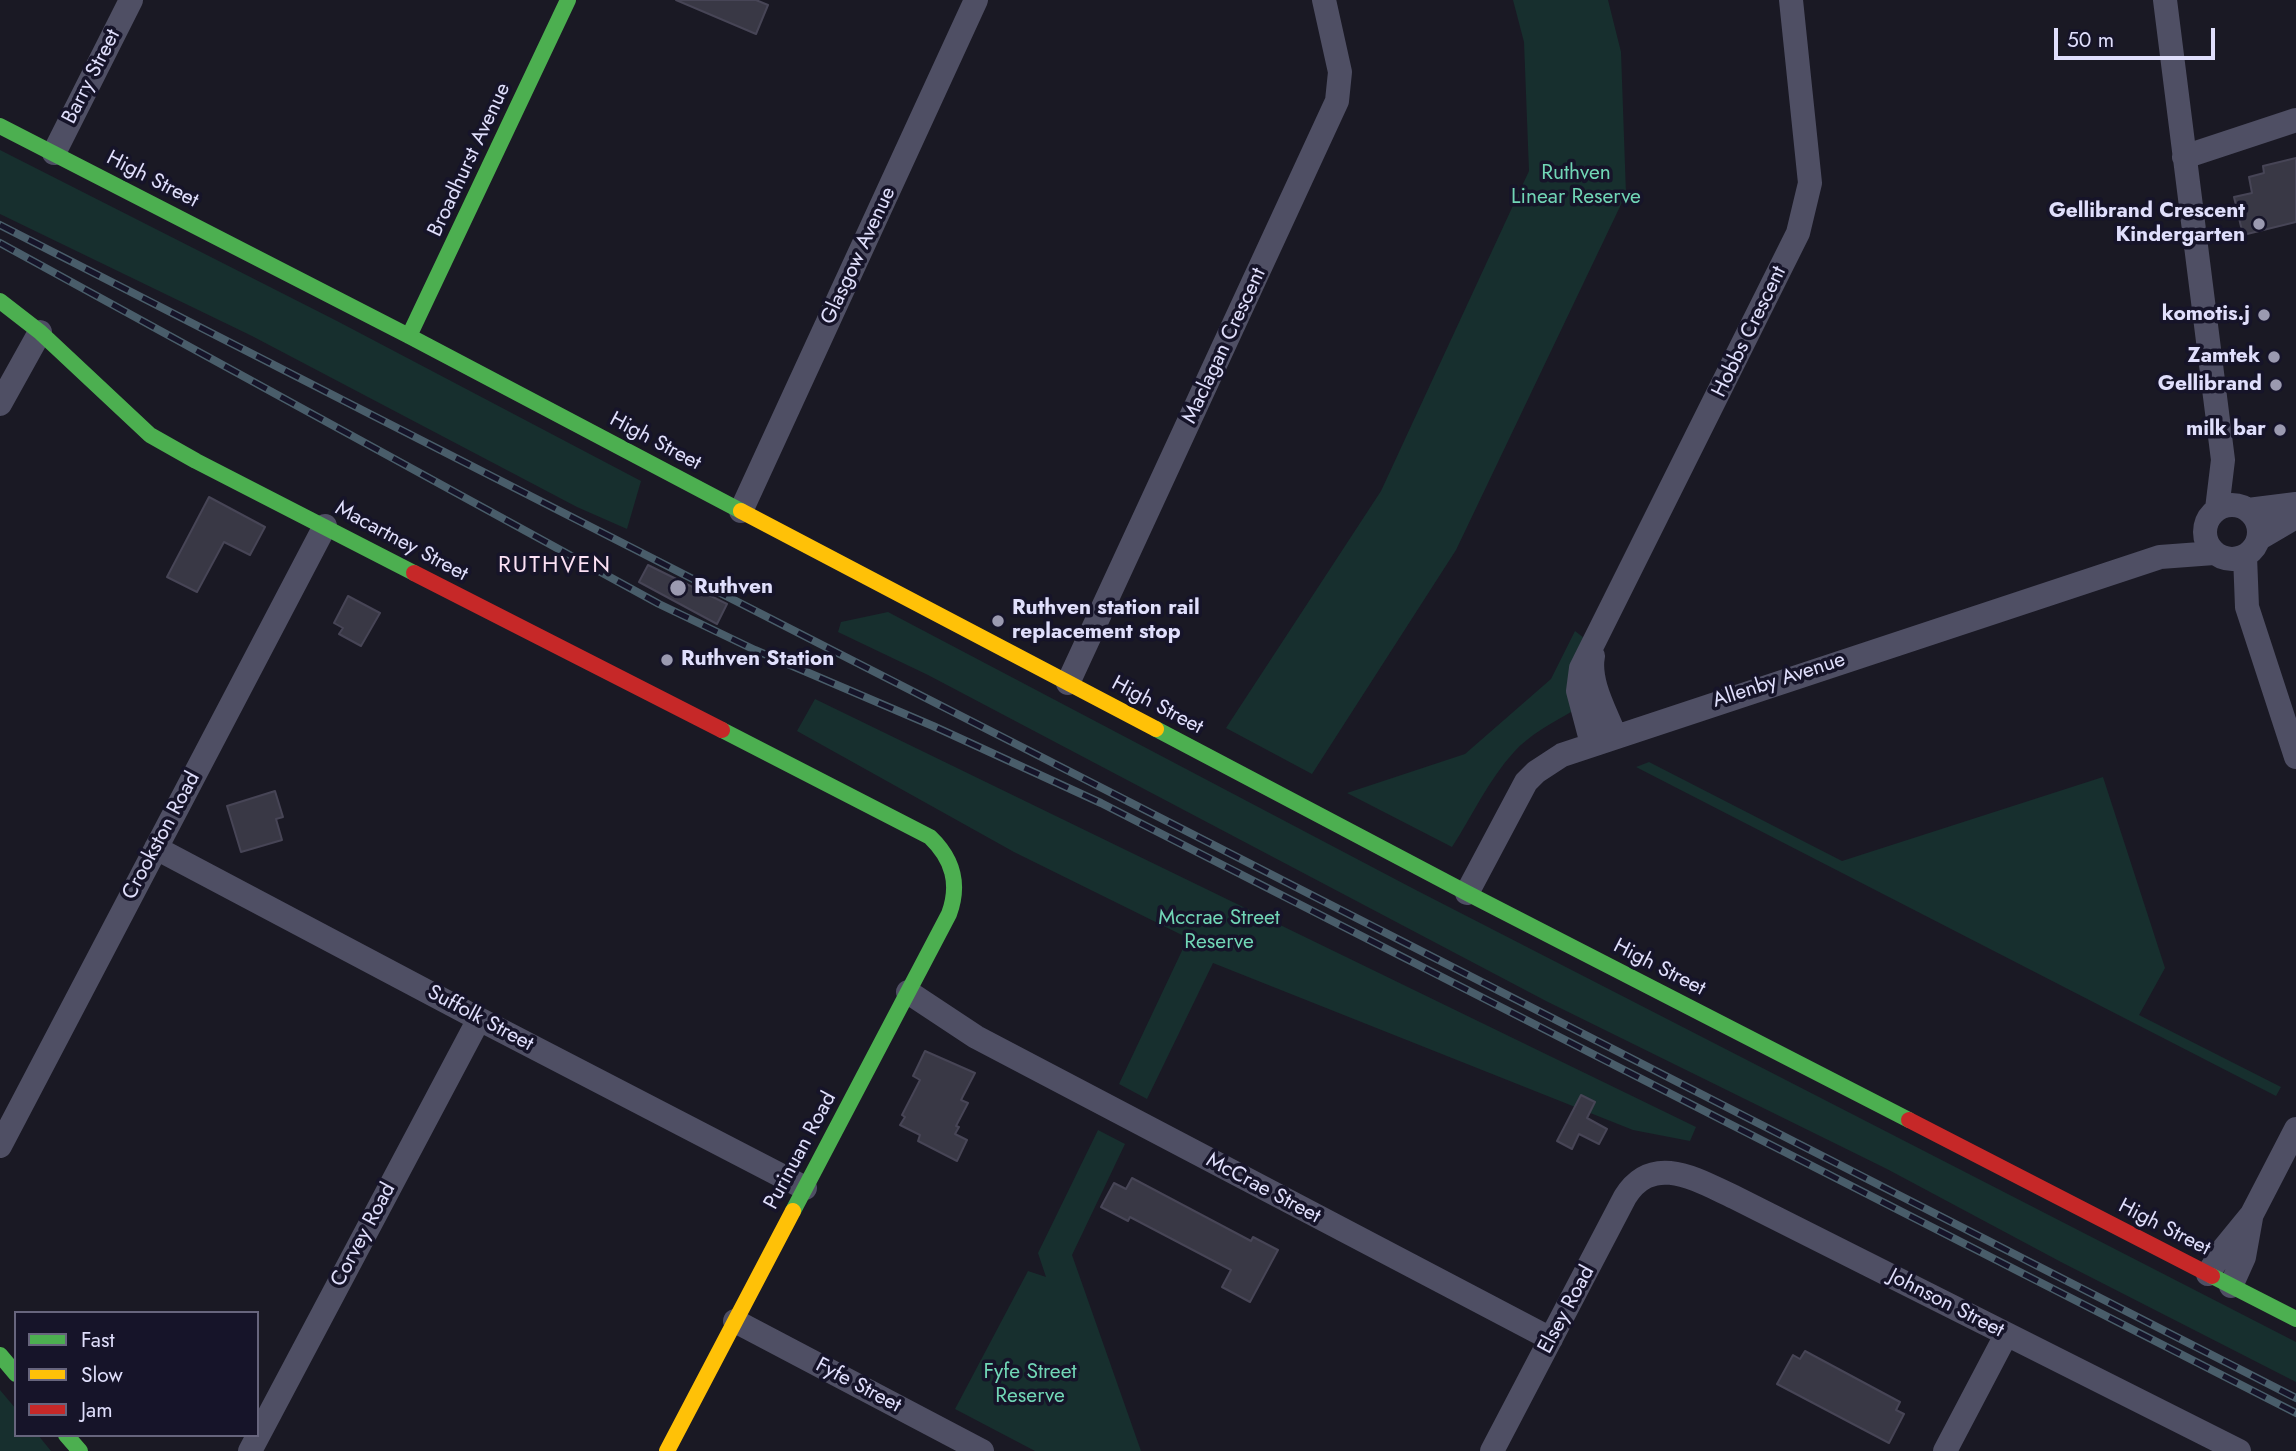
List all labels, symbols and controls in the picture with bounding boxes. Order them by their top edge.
scale bar [2058,14,2219,58]
text: 50 m [2067,25,2114,55]
street label: Barry Street [58,26,126,128]
street label: Broadhurst Avenue [423,79,517,241]
street label: High Street [102,146,202,214]
park label: Ruthven Linear Reserve [1511,161,1641,211]
street label: Glasgow Avenue [816,183,902,329]
place label: Gellibrand Crescent Kindergarten [2049,199,2245,249]
marker: Gellibrand Crescent Kindergarten [2251,216,2267,232]
street label: Hobbs Crescent [1707,262,1793,402]
street label: Maclagan Crescent [1178,264,1272,428]
place label: komotis.j [2162,302,2250,328]
marker: komotis.j [2256,307,2272,323]
place label: Zamtek [2188,344,2260,370]
marker: Zamtek [2266,349,2282,365]
place label: Gellibrand [2158,372,2262,398]
marker: Gellibrand [2268,377,2284,393]
street label: High Street [605,407,705,477]
place label: milk bar [2186,417,2266,443]
marker: milk bar [2272,422,2288,438]
street label: Macartney Street [330,496,472,588]
district label: RUTHVEN [499,552,611,580]
place label: Ruthven [694,575,773,601]
marker: Ruthven [668,578,688,598]
place label: Ruthven station rail replacement stop [1012,596,1200,646]
marker: Ruthven station rail replacement stop [990,613,1006,629]
place label: Ruthven Station [681,647,834,673]
street label: Allenby Avenue [1709,648,1849,714]
marker: Ruthven Station [659,652,675,668]
street label: High Street [1107,671,1207,741]
street label: Crookston Road [118,768,206,904]
park label: Mccrae Street Reserve [1158,906,1280,956]
street label: High Street [1609,934,1709,1002]
street label: Suffolk Street [423,981,537,1057]
street label: Purinuan Road [759,1088,843,1214]
street label: McCrae Street [1201,1148,1325,1230]
street label: Corvey Road [326,1179,402,1291]
street label: High Street [2114,1194,2214,1262]
street label: Elsey Road [1533,1262,1601,1358]
street label: Johnson Street [1884,1264,2008,1344]
legend [14,1311,259,1437]
text: Fast [81,1325,114,1355]
street label: Fyfe Street [811,1353,905,1419]
text: Slow [81,1360,123,1390]
park label: Fyfe Street Reserve [984,1360,1076,1410]
text: Jam [81,1395,113,1425]

